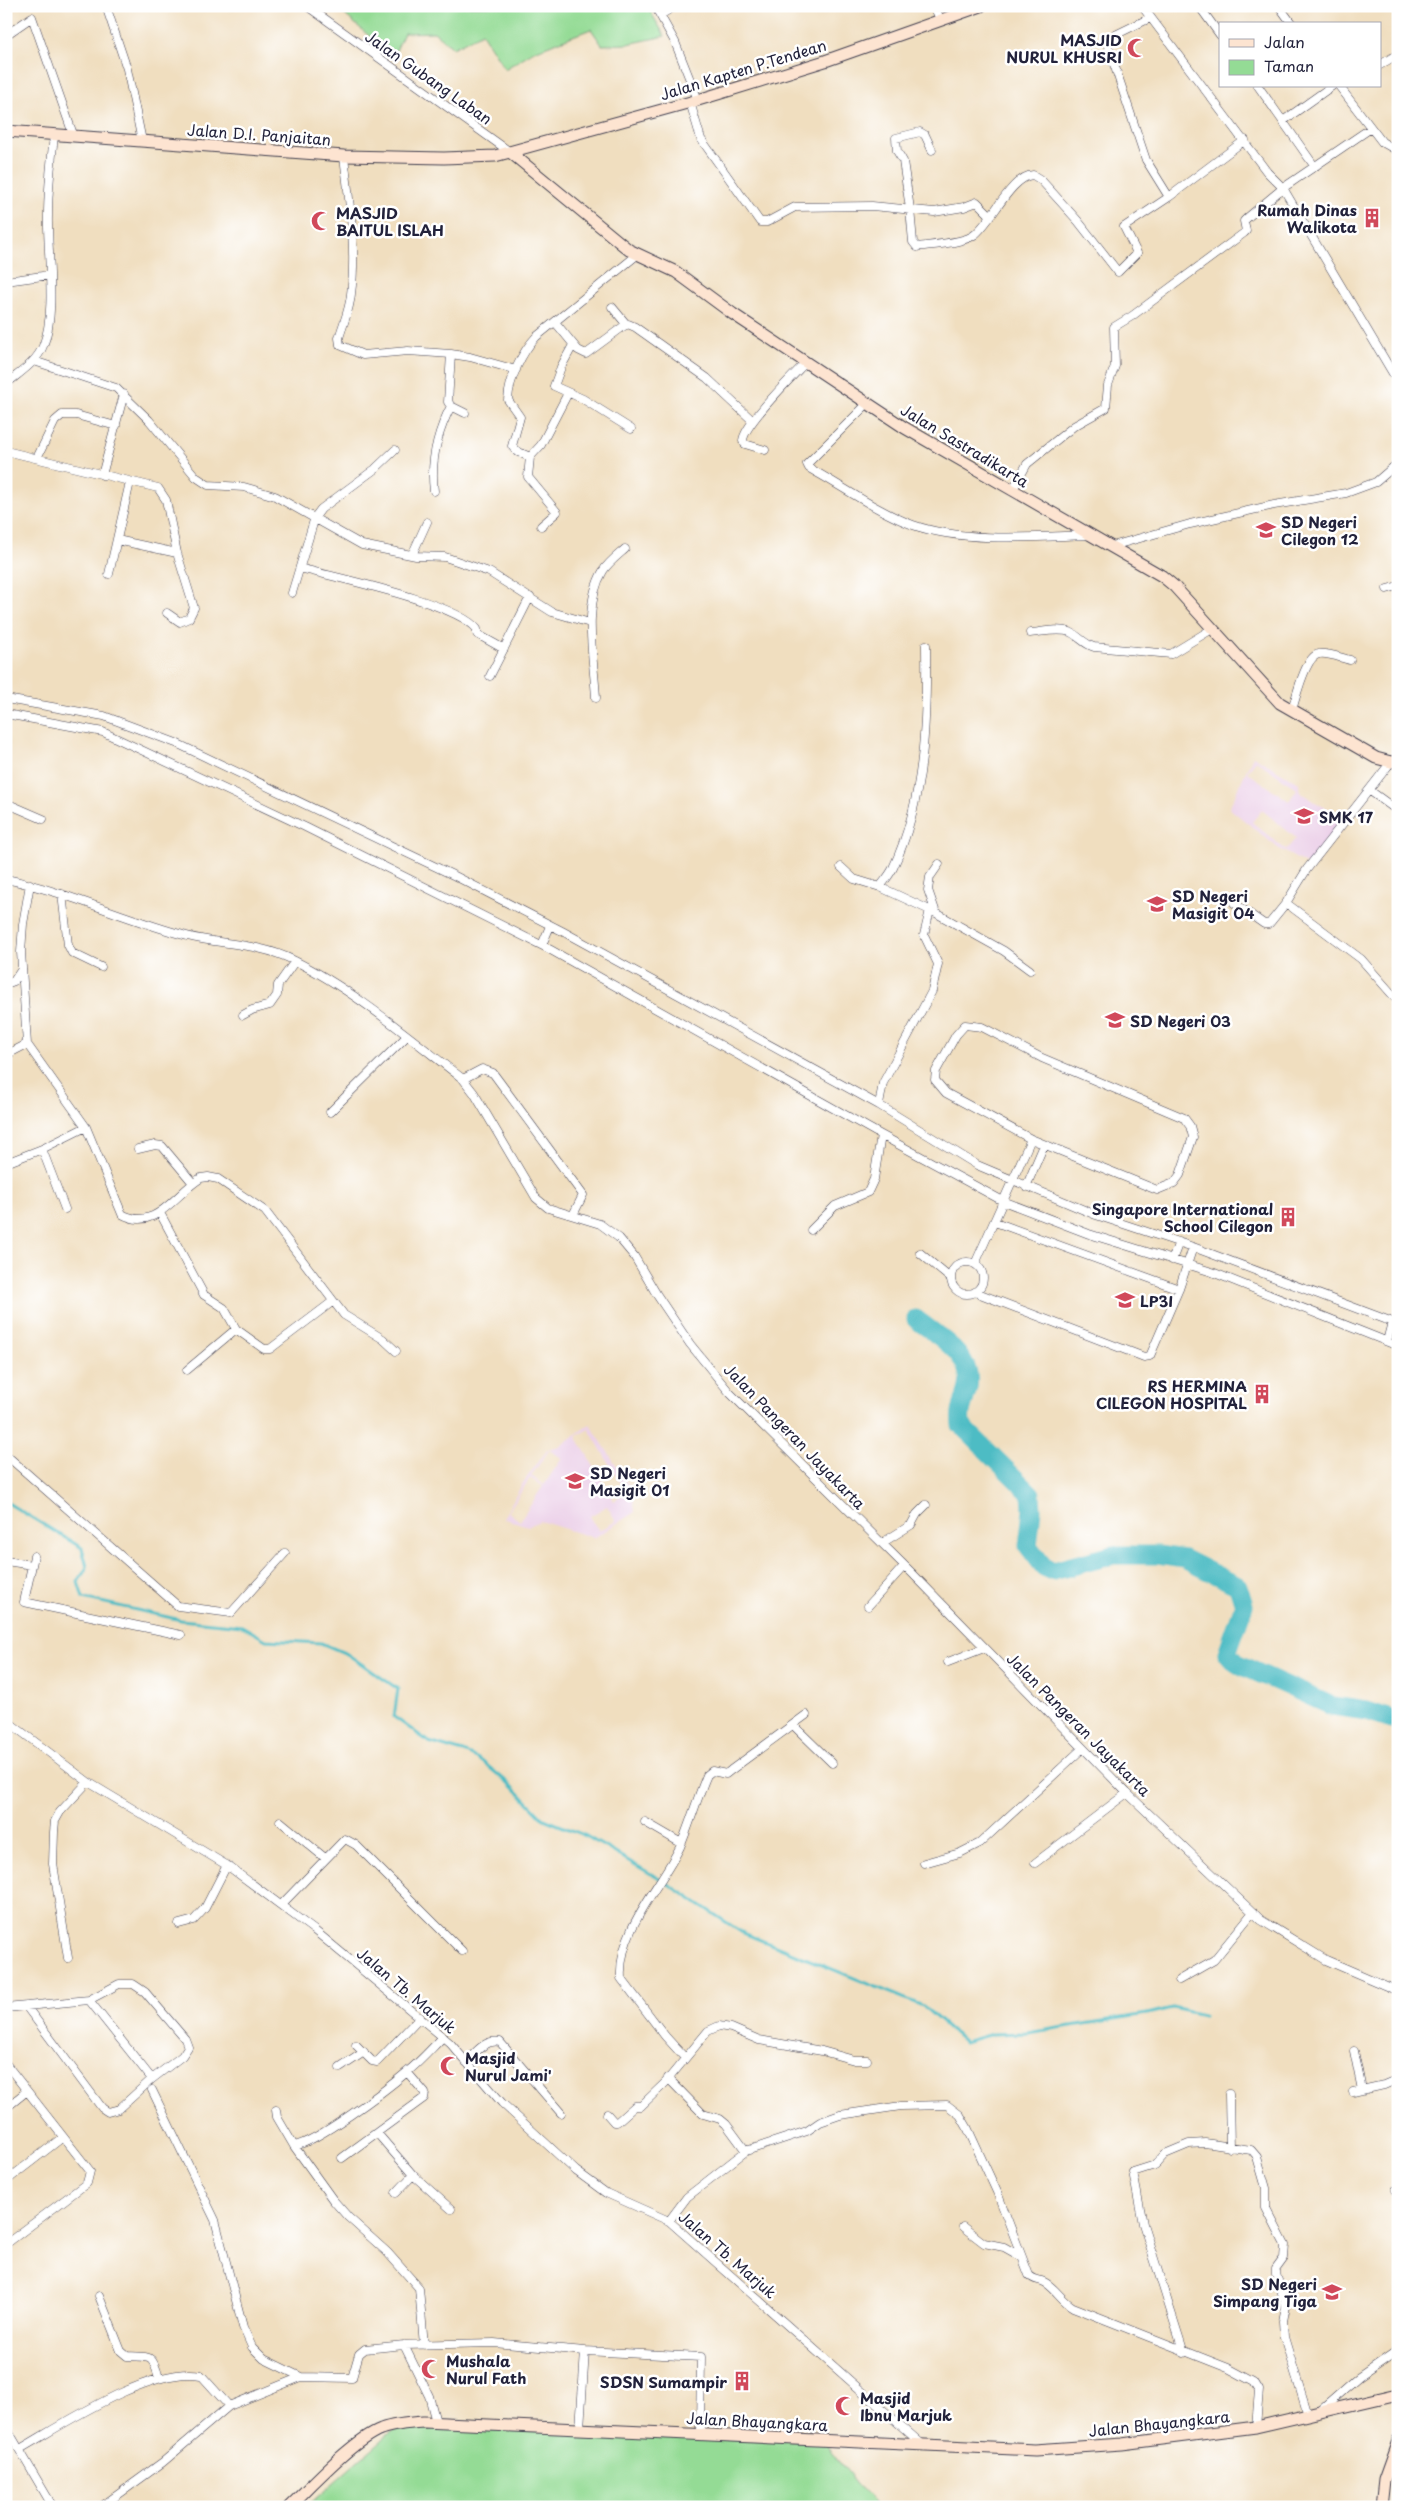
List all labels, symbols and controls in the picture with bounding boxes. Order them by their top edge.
legend [1219,22,1382,88]
street label: Jalan Gubang Laban [361,24,497,130]
place label: MASJID NURUL KHUSRI [1006,28,1122,68]
text: Jalan [1264,30,1305,53]
street label: Jalan Kapten P.Tendean [657,33,829,105]
mosque icon: MASJID NURUL KHUSRI [1126,37,1148,59]
text: Taman [1264,54,1314,77]
street label: Jalan D.I. Panjaitan [186,118,332,150]
place label: Rumah Dinas Walikota [1257,198,1357,238]
place label: MASJID BAITUL ISLAH [336,201,444,241]
building icon: Rumah Dinas Walikota [1361,207,1383,229]
mosque icon: MASJID BAITUL ISLAH [310,210,332,232]
street label: Jalan Sastradikarta [897,398,1034,493]
place label: SD Negeri Cilegon 12 [1281,510,1359,550]
school or university icon: SD Negeri Cilegon 12 [1255,519,1277,541]
school or university icon: SMK 17 [1293,805,1315,827]
place label: SMK 17 [1319,805,1373,828]
place label: SD Negeri Masigit 04 [1172,884,1254,924]
school or university icon: SD Negeri Masigit 04 [1146,893,1168,915]
school or university icon: SD Negeri 03 [1104,1009,1126,1031]
place label: SD Negeri 03 [1130,1009,1231,1032]
place label: Singapore International School Cilegon [1092,1197,1273,1237]
building icon: Singapore International School Cilegon [1277,1206,1299,1228]
school or university icon: LP3I [1114,1289,1136,1311]
place label: LP3I [1140,1289,1173,1312]
street label: Jalan Pangeran Jayakarta [719,1358,871,1515]
place label: RS HERMINA CILEGON HOSPITAL [1096,1374,1247,1414]
building icon: RS HERMINA CILEGON HOSPITAL [1251,1383,1273,1405]
place label: SD Negeri Masigit 01 [590,1461,669,1501]
school or university icon: SD Negeri Masigit 01 [564,1470,586,1492]
street label: Jalan Pangeran Jayakarta [1002,1647,1156,1801]
street label: Jalan Tb. Marjuk [352,1941,462,2039]
place label: Masjid Nurul Jami' [465,2046,552,2086]
mosque icon: Masjid Nurul Jami' [439,2055,461,2077]
street label: Jalan Tb. Marjuk [674,2205,782,2303]
place label: SD Negeri Simpang Tiga [1213,2272,1318,2312]
school or university icon: SD Negeri Simpang Tiga [1321,2281,1343,2303]
place label: Mushala Nurul Fath [446,2349,526,2389]
mosque icon: Mushala Nurul Fath [420,2358,442,2380]
place label: SDSN Sumampir [600,2370,727,2393]
building icon: SDSN Sumampir [731,2370,753,2392]
place label: Masjid Ibnu Marjuk [860,2386,952,2426]
mosque icon: Masjid Ibnu Marjuk [834,2395,856,2417]
street label: Jalan Bhayangkara [1087,2404,1231,2442]
street label: Jalan Bhayangkara [686,2406,829,2436]

